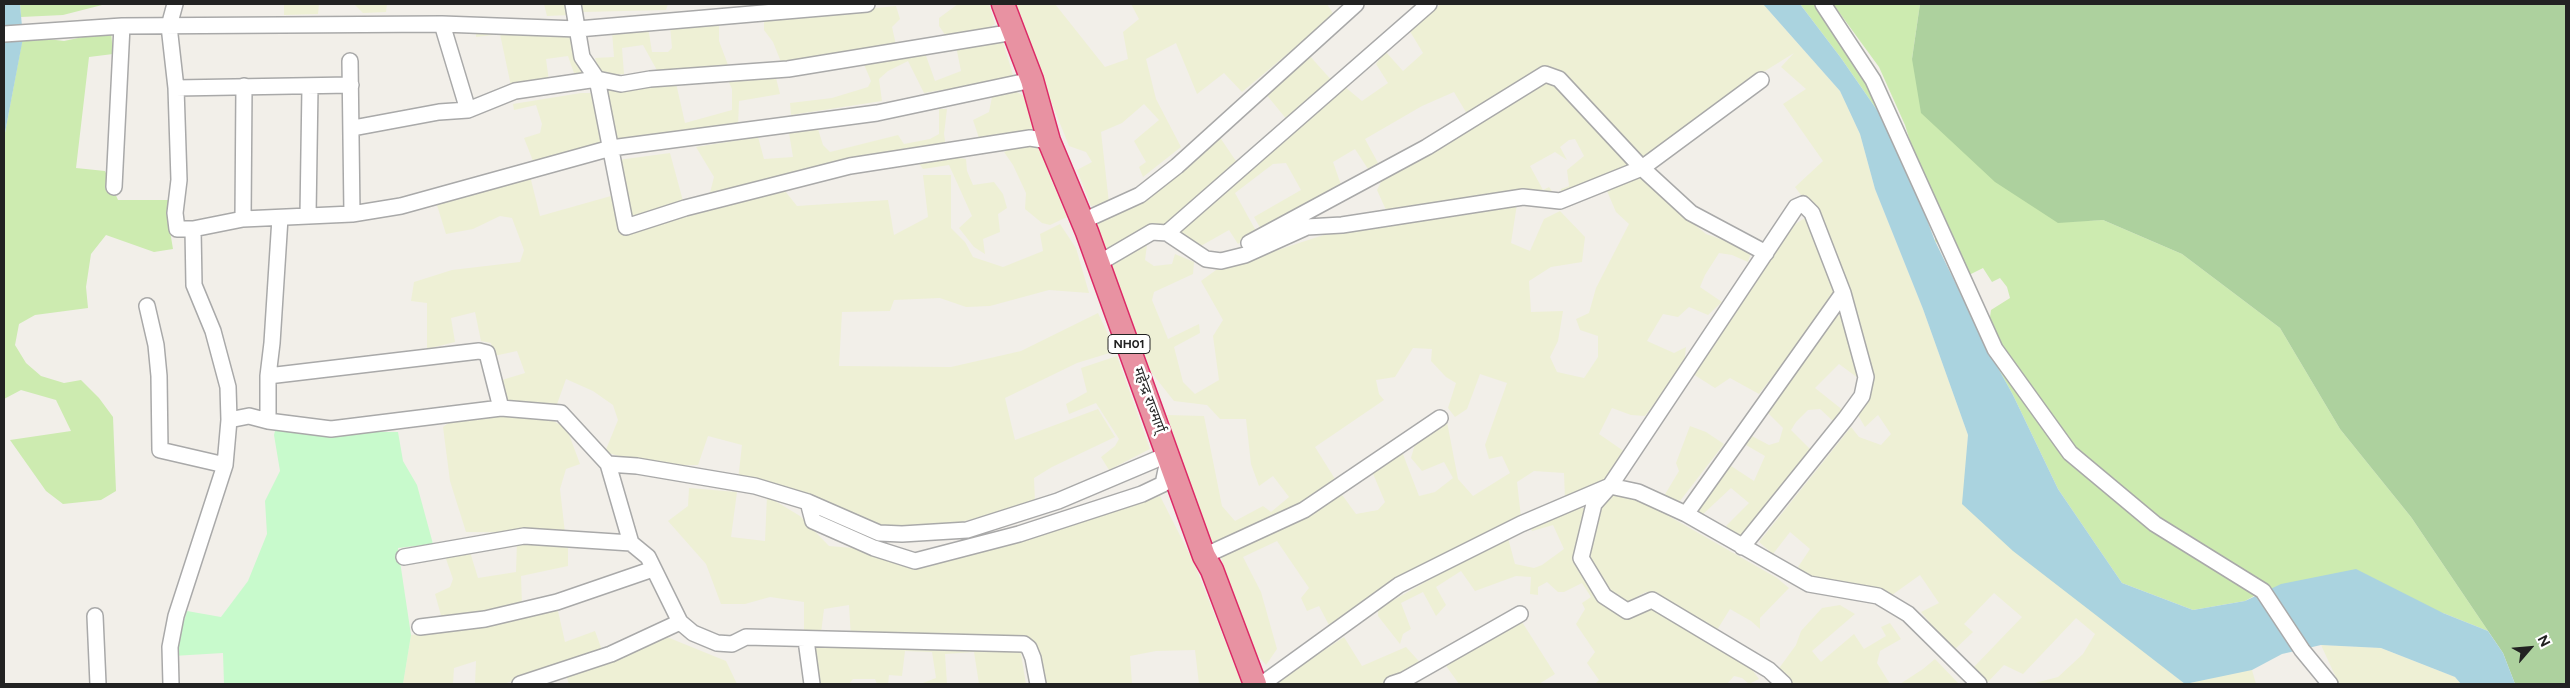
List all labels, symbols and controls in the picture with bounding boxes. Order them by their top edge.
road number: NH01 [1108,334,1150,354]
street label: महेन्द्र राज्मार्ग् [1129,365,1169,435]
north arrow [2505,623,2555,673]
text: N [2534,632,2554,650]

